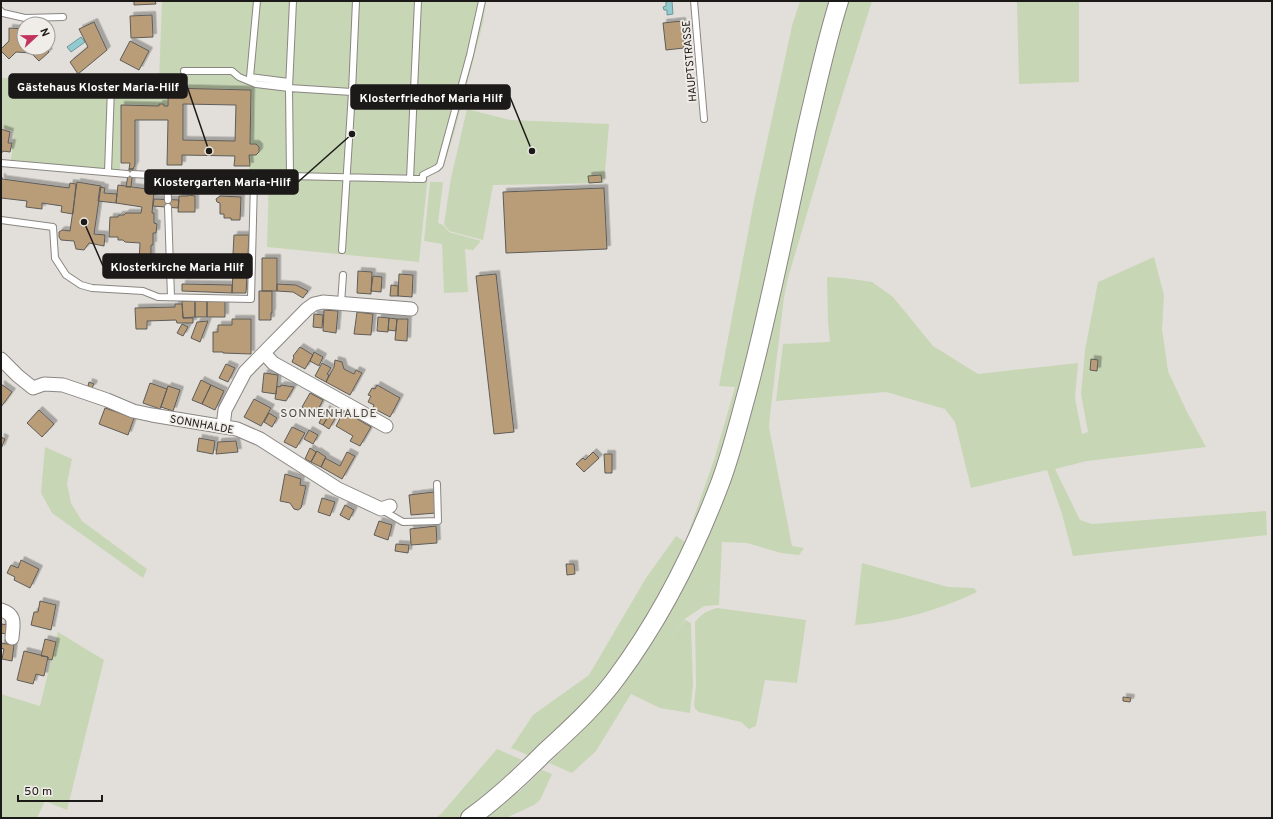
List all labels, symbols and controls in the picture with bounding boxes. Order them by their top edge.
north arrow [16,16,56,56]
street label: HAUPTSTRASSE [679,19,701,102]
text: N [36,26,52,39]
callout: Gästehaus Kloster Maria-Hilf [9,74,187,98]
text: Gästehaus Kloster Maria-Hilf [17,80,180,96]
callout: Klosterfriedhof Maria Hilf [351,85,510,109]
text: Klosterfriedhof Maria Hilf [360,91,503,107]
callout: Klostergarten Maria-Hilf [145,170,298,194]
text: Klostergarten Maria-Hilf [154,175,291,191]
callout: Klosterkirche Maria Hilf [103,254,252,278]
text: Klosterkirche Maria Hilf [110,260,244,276]
district label: SONNENHALDE [280,406,378,422]
street label: SONNHALDE [169,412,235,438]
scale bar [18,777,102,803]
text: 50 m [24,784,52,800]

